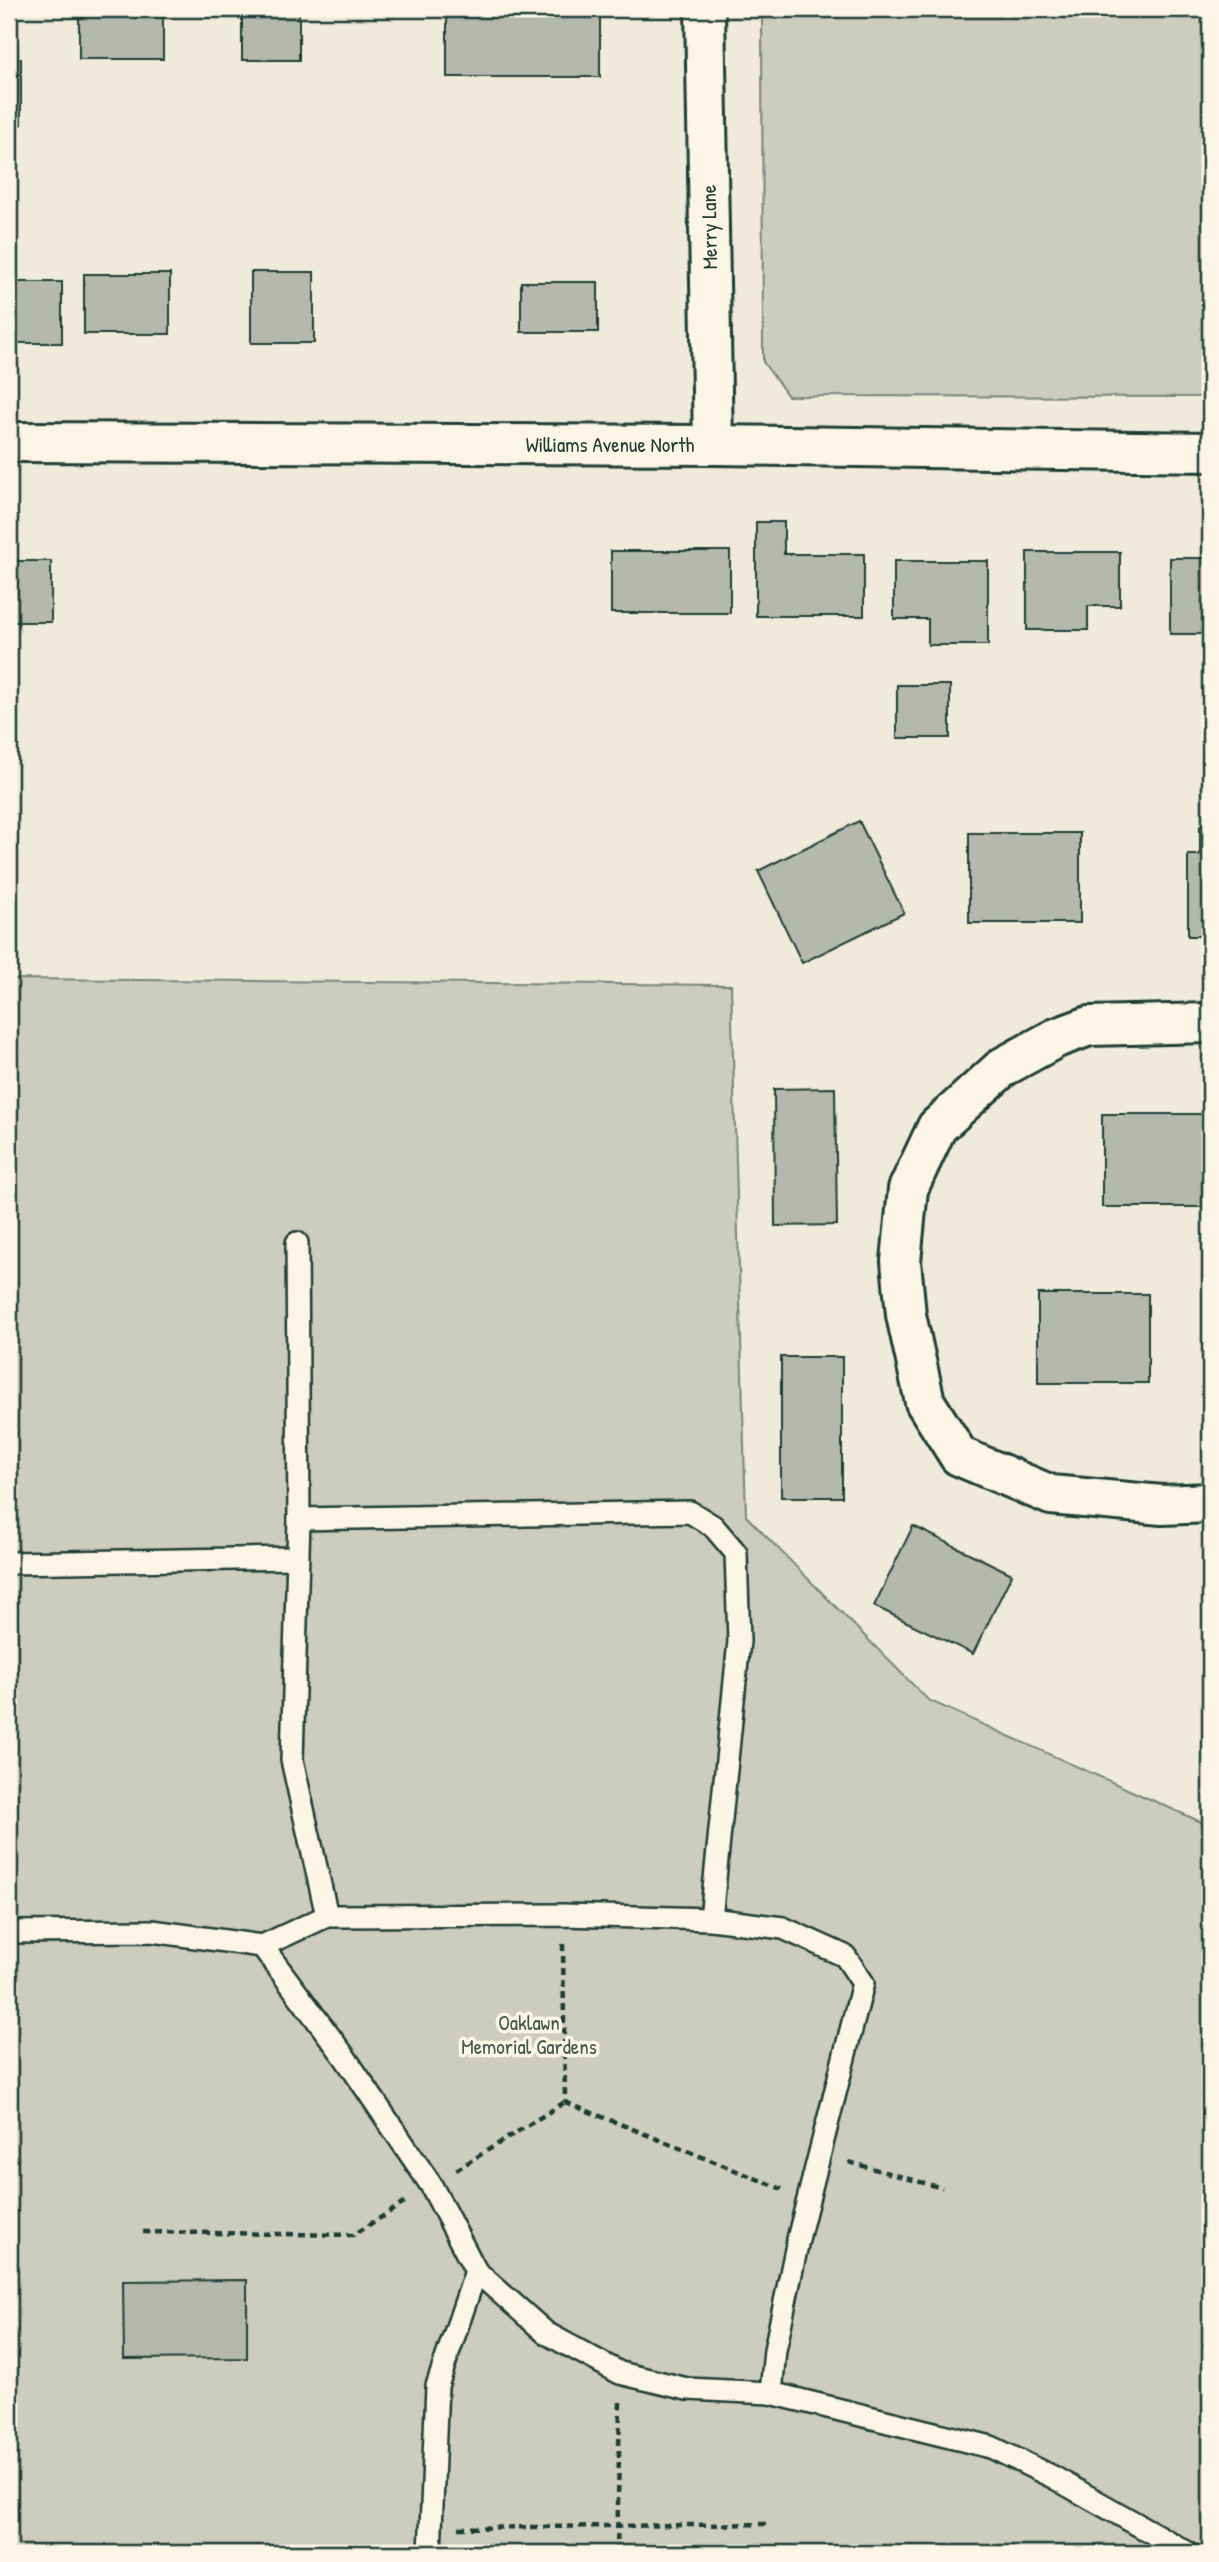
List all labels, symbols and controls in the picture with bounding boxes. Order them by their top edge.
street label: Merry Lane [694,184,724,270]
street label: Williams Avenue North [526,430,695,459]
park label: Oaklawn Memorial Gardens [461,2008,597,2061]

